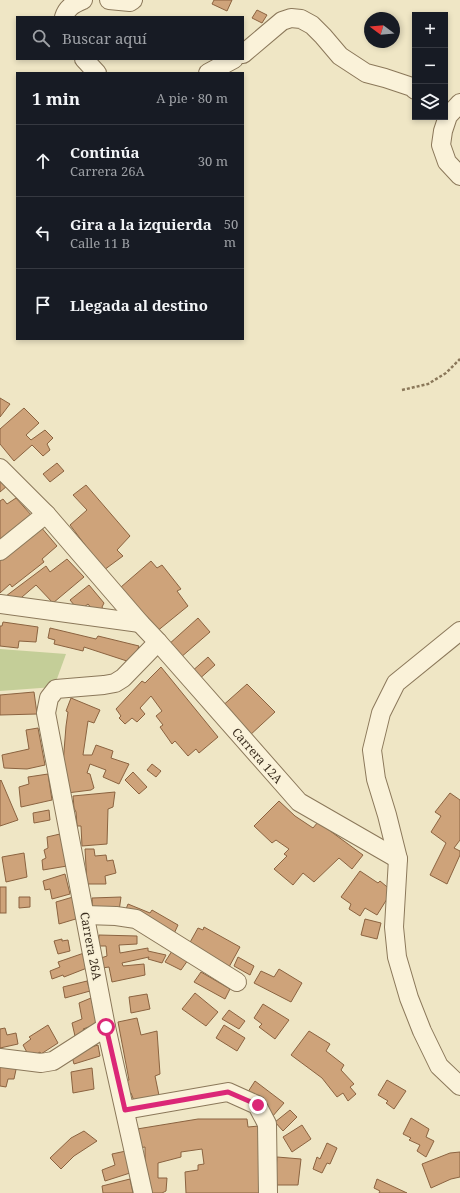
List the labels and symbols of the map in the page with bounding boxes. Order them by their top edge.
north arrow [364,12,400,48]
street label: Carrera 12A [229,724,287,787]
street label: Carrera 26A [76,911,106,982]
route start [97,1018,115,1036]
route end [249,1096,267,1114]

